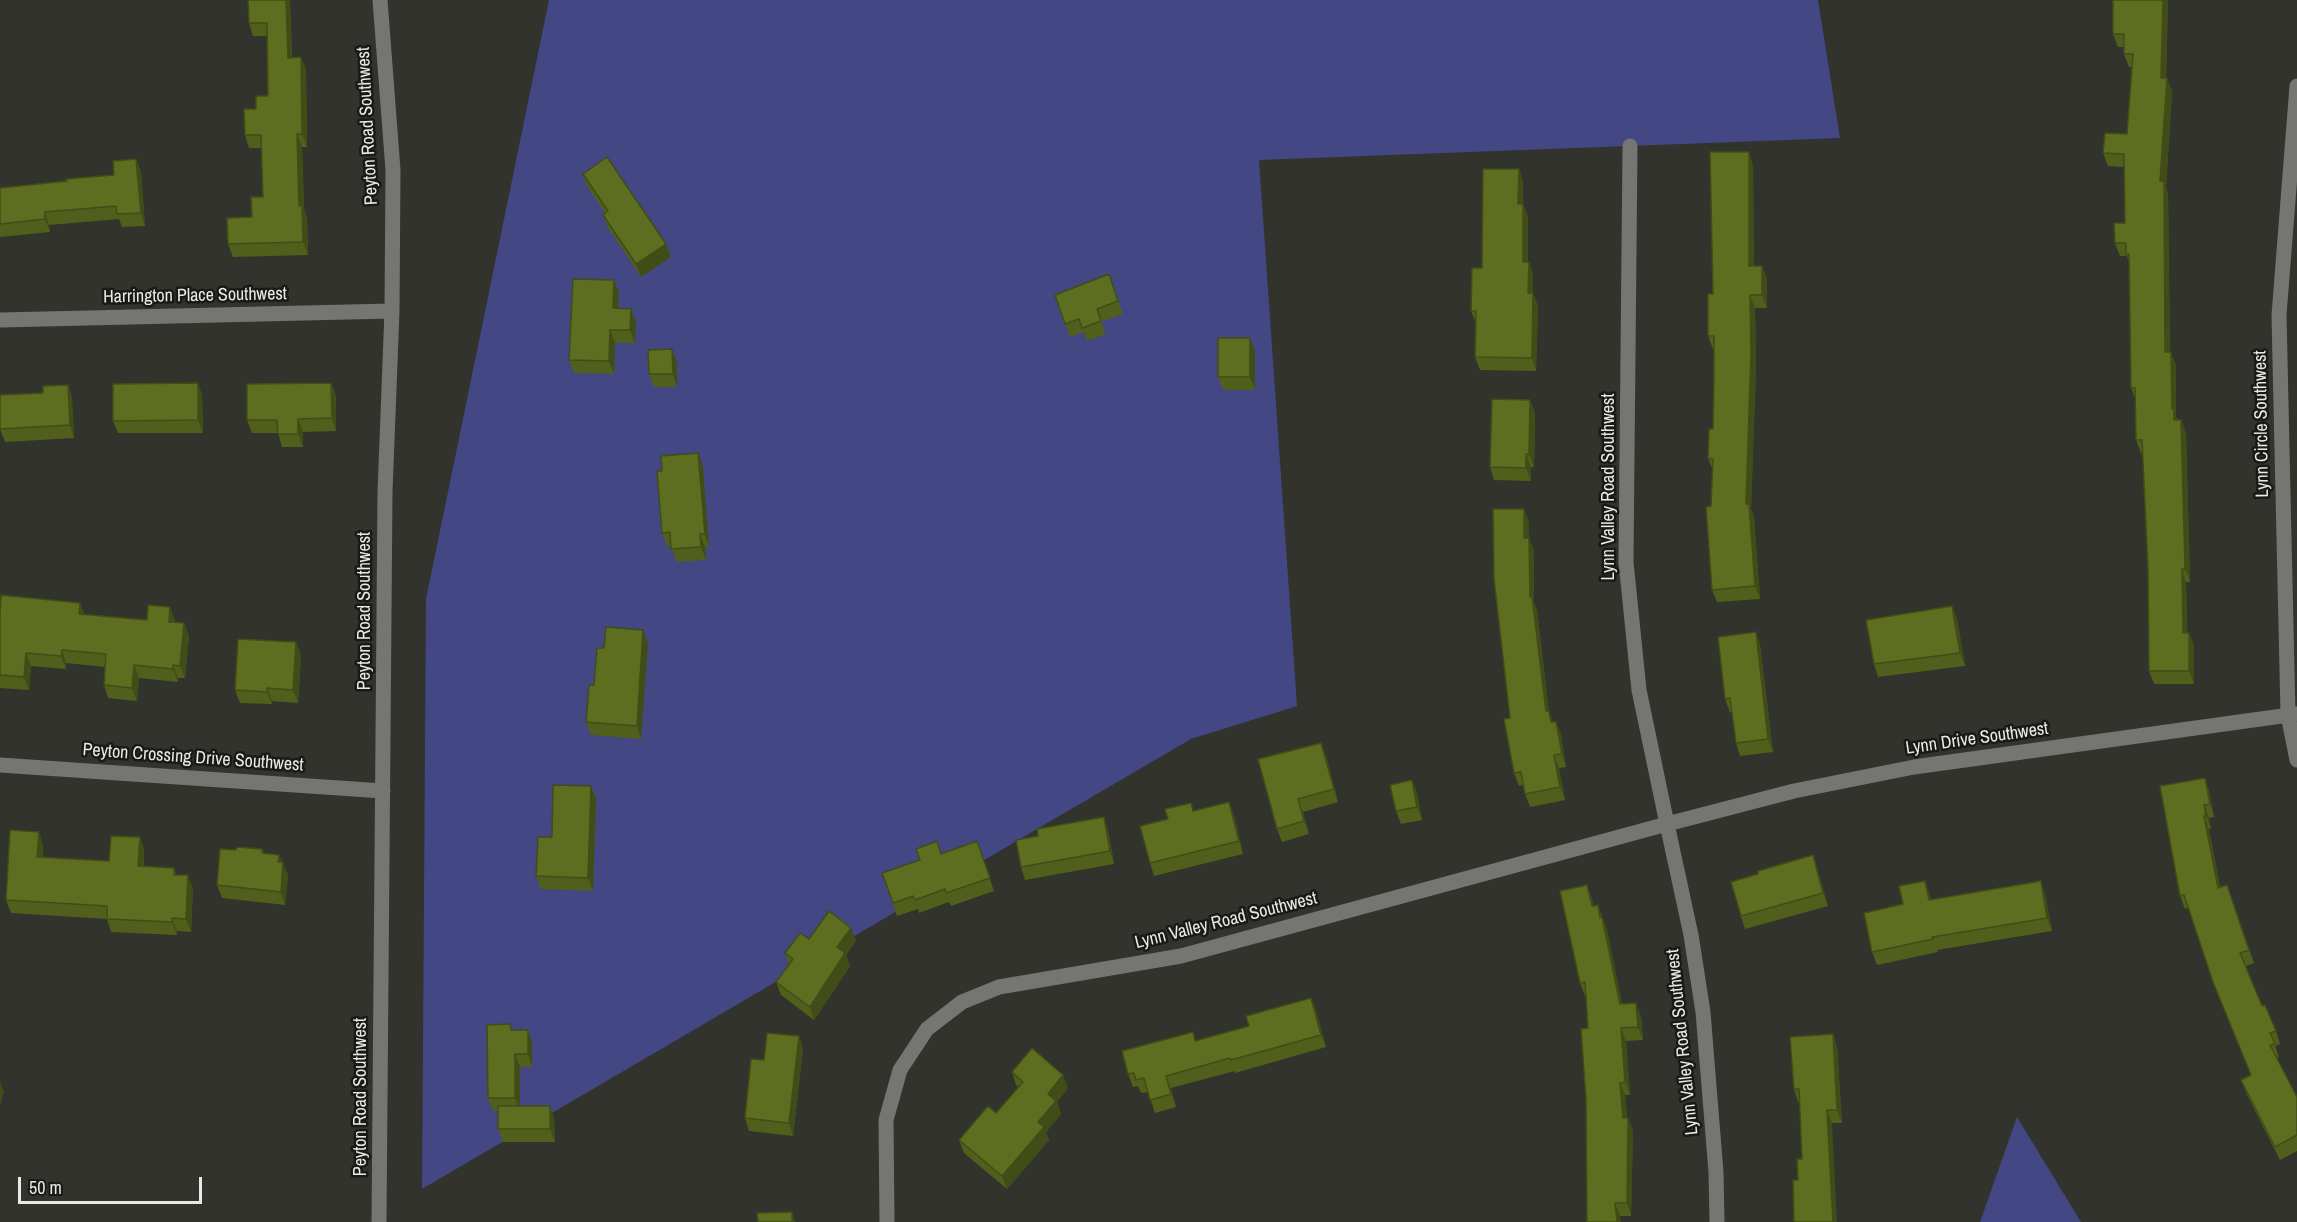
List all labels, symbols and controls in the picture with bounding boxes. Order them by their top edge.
street label: Peyton Road Southwest [353,46,383,206]
street label: Harrington Place Southwest [103,284,287,308]
street label: Lynn Circle Southwest [2250,350,2274,498]
street label: Lynn Valley Road Southwest [1598,393,1620,581]
street label: Peyton Road Southwest [354,532,376,690]
street label: Lynn Drive Southwest [1904,718,2050,760]
street label: Peyton Crossing Drive Southwest [82,740,304,776]
street label: Lynn Valley Road Southwest [1133,888,1319,954]
street label: Lynn Valley Road Southwest [1662,948,1704,1136]
street label: Peyton Road Southwest [350,1018,372,1176]
scale bar [21,1165,206,1203]
text: 50 m [29,1175,62,1200]

